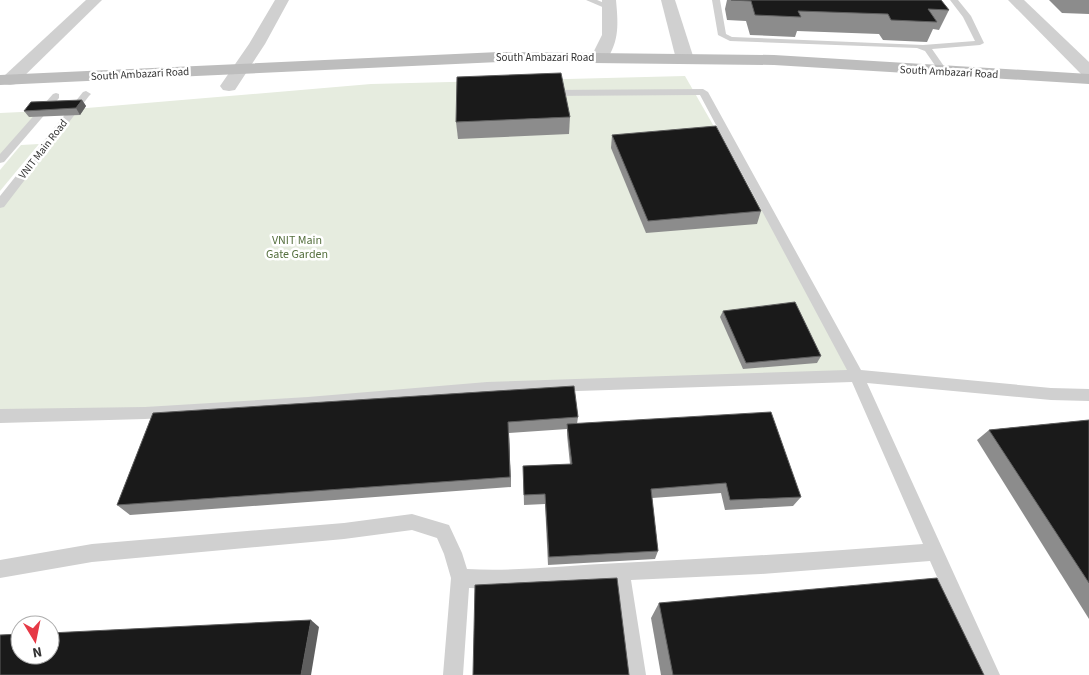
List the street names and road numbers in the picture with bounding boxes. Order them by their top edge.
street label: South Ambazari Road [496,50,594,65]
street label: South Ambazari Road [899,62,999,82]
street label: South Ambazari Road [90,64,190,84]
street label: VNIT Main Road [15,116,71,182]

